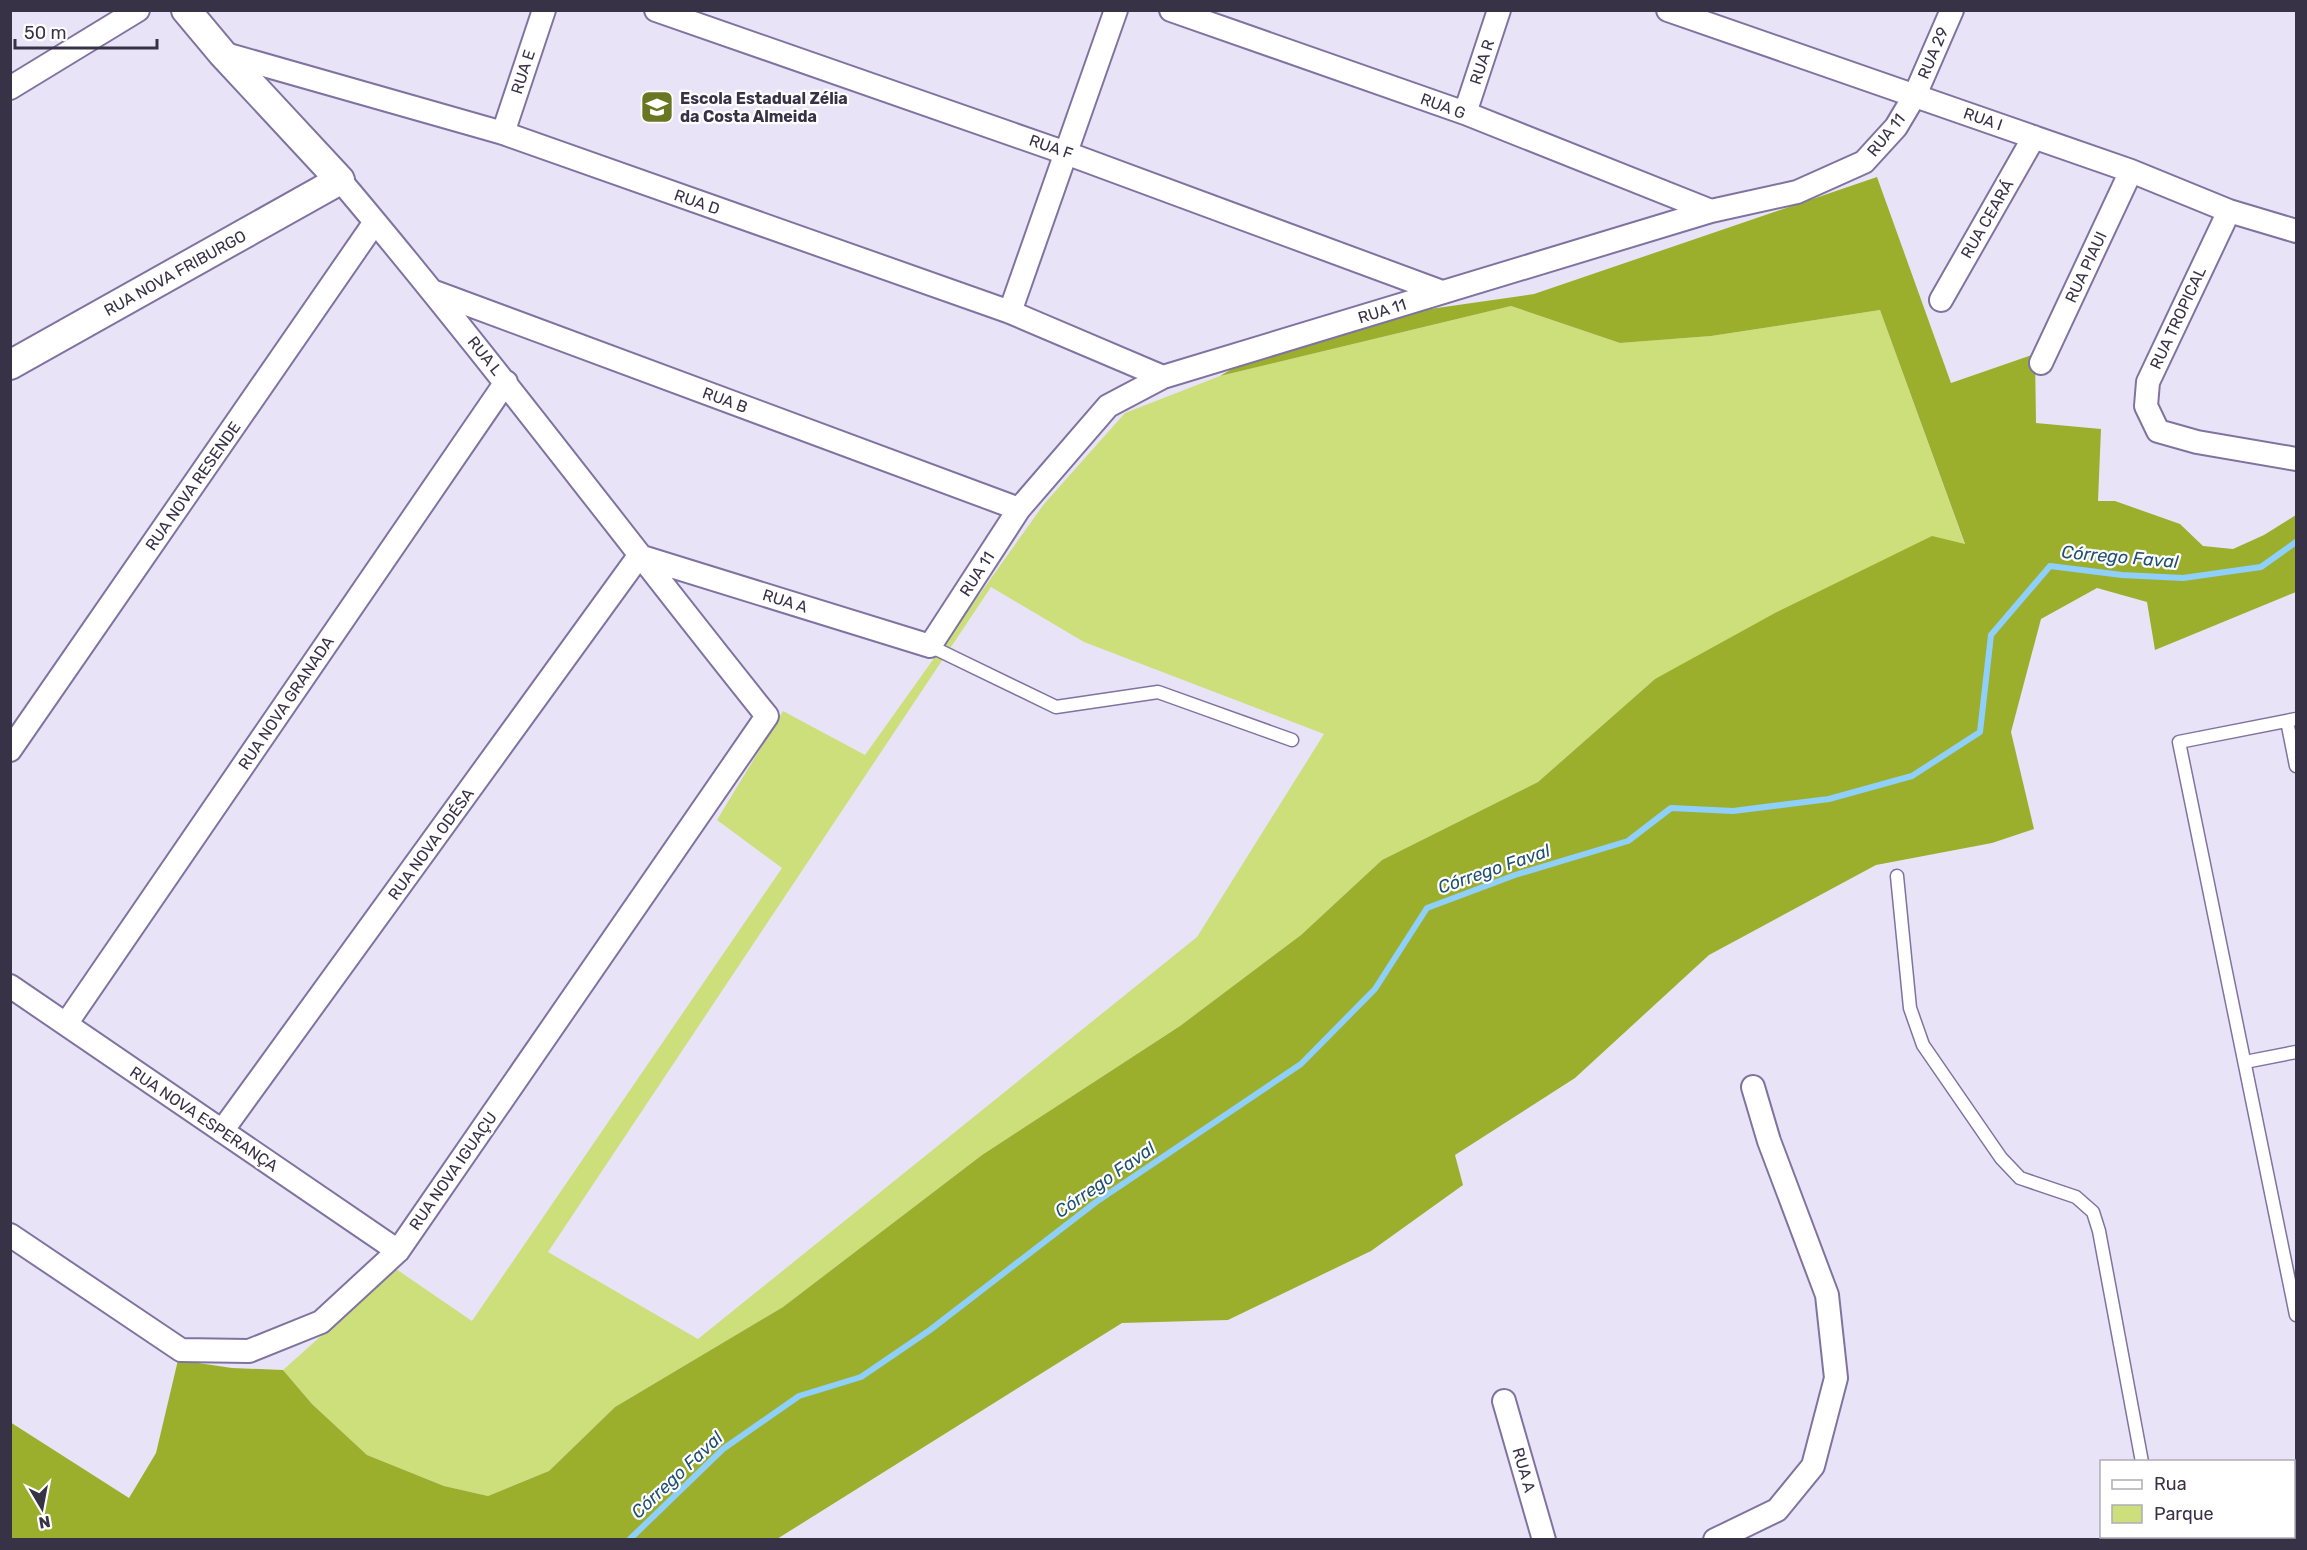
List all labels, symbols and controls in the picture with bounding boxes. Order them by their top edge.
scale bar [15,12,158,50]
text: 50 m [24,22,67,44]
street label: RUA 29 [1914,24,1952,82]
street label: RUA R [1466,37,1498,87]
street label: RUA E [507,47,539,97]
school or university icon: Escola Estadual Zélia da Costa Almeida [639,89,675,125]
place label: Escola Estadual Zélia da Costa Almeida [680,89,848,126]
street label: RUA G [1418,89,1468,123]
street label: RUA I [1961,103,2005,135]
street label: RUA 11 [1863,110,1909,160]
street label: RUA F [1027,131,1075,163]
street label: RUA CEARÁ [1957,176,2017,262]
street label: RUA D [672,185,722,219]
street label: RUA NOVA FRIBURGO [101,226,249,320]
street label: RUA PIAUI [2061,228,2111,306]
street label: RUA TROPICAL [2146,264,2210,372]
street label: RUA 11 [1356,295,1408,327]
street label: RUA L [464,333,506,379]
street label: RUA B [700,383,750,417]
street label: RUA NOVA RESENDE [141,418,245,554]
water label: Córrego Faval [2061,541,2180,573]
street label: RUA 11 [956,548,998,600]
street label: RUA A [760,585,810,617]
street label: RUA NOVA GRANADA [234,632,338,773]
street label: RUA NOVA ODÉSA [384,784,478,904]
water label: Córrego Faval [1435,839,1554,899]
street label: RUA NOVA ESPERANÇA [126,1062,282,1176]
street label: RUA NOVA IGUAÇU [405,1108,501,1234]
water label: Córrego Faval [1051,1137,1160,1223]
water label: Córrego Faval [627,1427,728,1523]
street label: RUA A [1509,1445,1540,1495]
legend [2100,1460,2295,1538]
text: Rua [2154,1473,2187,1495]
north arrow [12,1478,72,1538]
text: Parque [2154,1503,2214,1525]
text: N [37,1512,52,1533]

